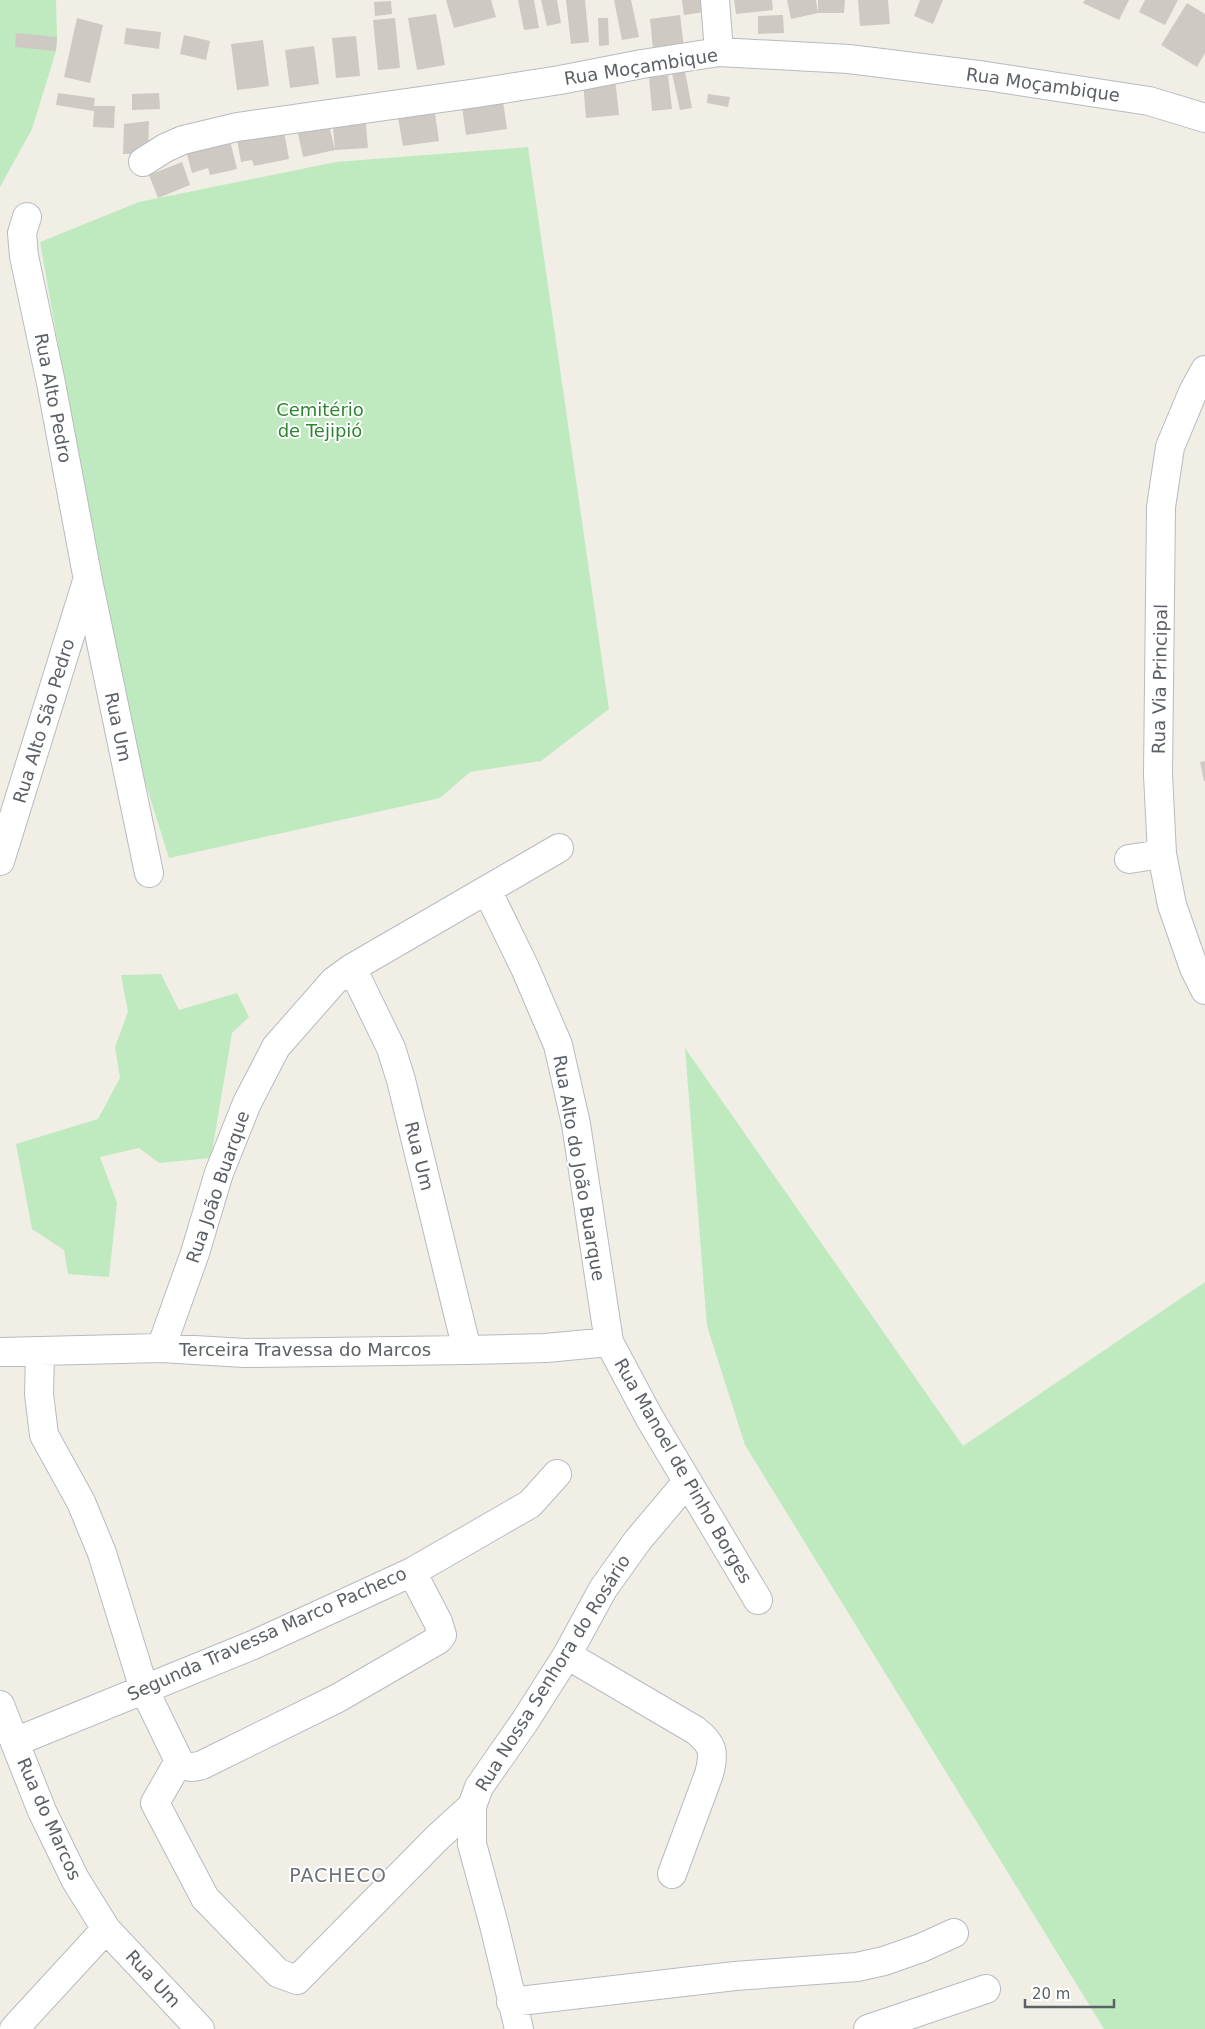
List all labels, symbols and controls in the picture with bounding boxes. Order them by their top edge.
street label: Rua Moçambique [563,44,719,89]
street label: Rua Moçambique [965,63,1121,106]
street label: Rua Alto Pedro [31,331,76,465]
park label: Cemitério de Tejipió [276,399,364,441]
street label: Rua Via Principal [1148,604,1171,754]
street label: Rua Alto São Pedro [8,636,79,806]
street label: Rua Um [101,690,136,764]
street label: Rua Alto do João Buarque [549,1053,610,1282]
street label: Rua João Buarque [182,1108,253,1266]
street label: Rua Um [401,1119,438,1193]
street label: Terceira Travessa do Marcos [178,1339,431,1360]
street label: Rua Manoel de Pinho Borges [610,1355,757,1587]
street label: Rua Nossa Senhora do Rosário [471,1551,634,1795]
street label: Segunda Travessa Marco Pacheco [124,1562,410,1705]
street label: Rua do Marcos [13,1754,86,1883]
district label: PACHECO [289,1864,387,1886]
street label: Rua Um [122,1946,185,2012]
scale bar [1025,1976,1114,2008]
text: 20 m [1032,1985,1070,2003]

